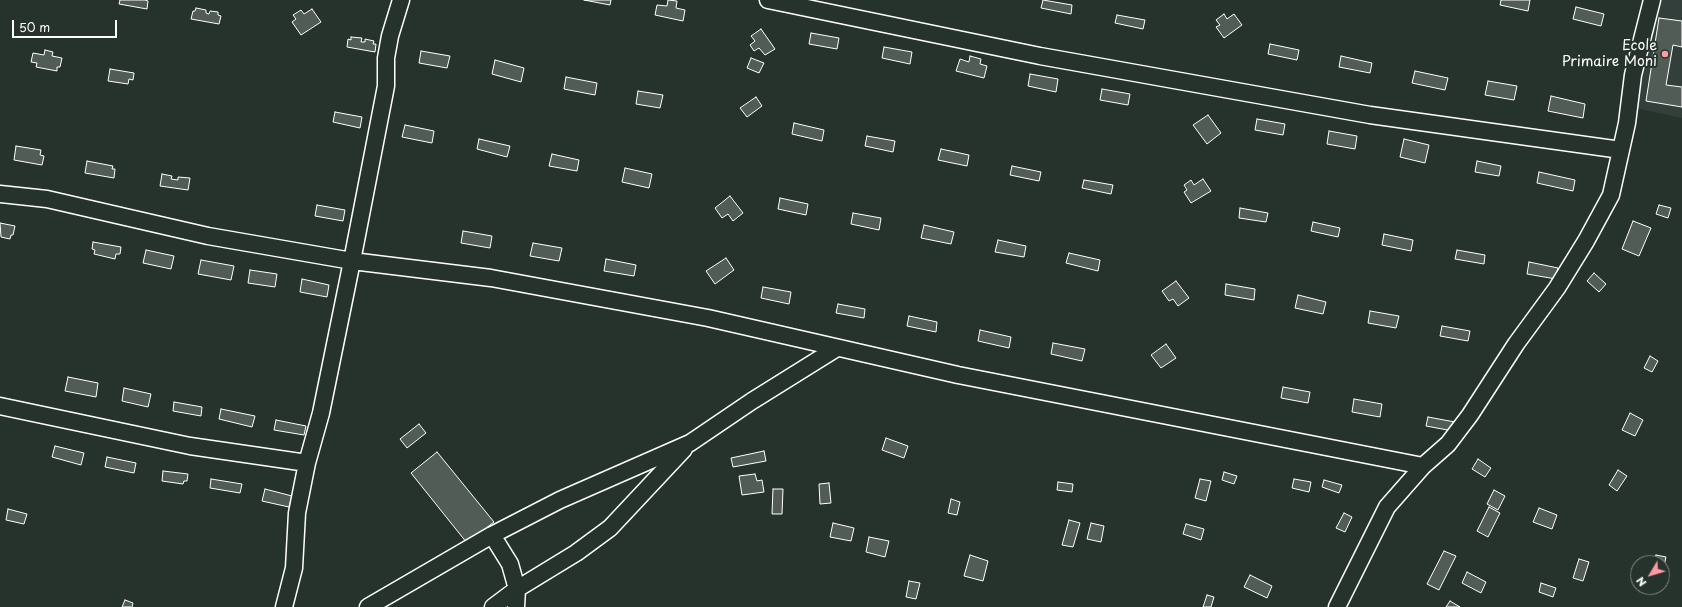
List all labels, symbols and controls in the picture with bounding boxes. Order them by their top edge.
scale bar [14,12,119,38]
text: 50 m [19,18,50,36]
place label: Ecole Primaire Moni [1562,38,1657,70]
marker: Ecole Primaire Moni [1660,49,1670,59]
north arrow [1630,555,1670,595]
text: N [1632,573,1650,591]

